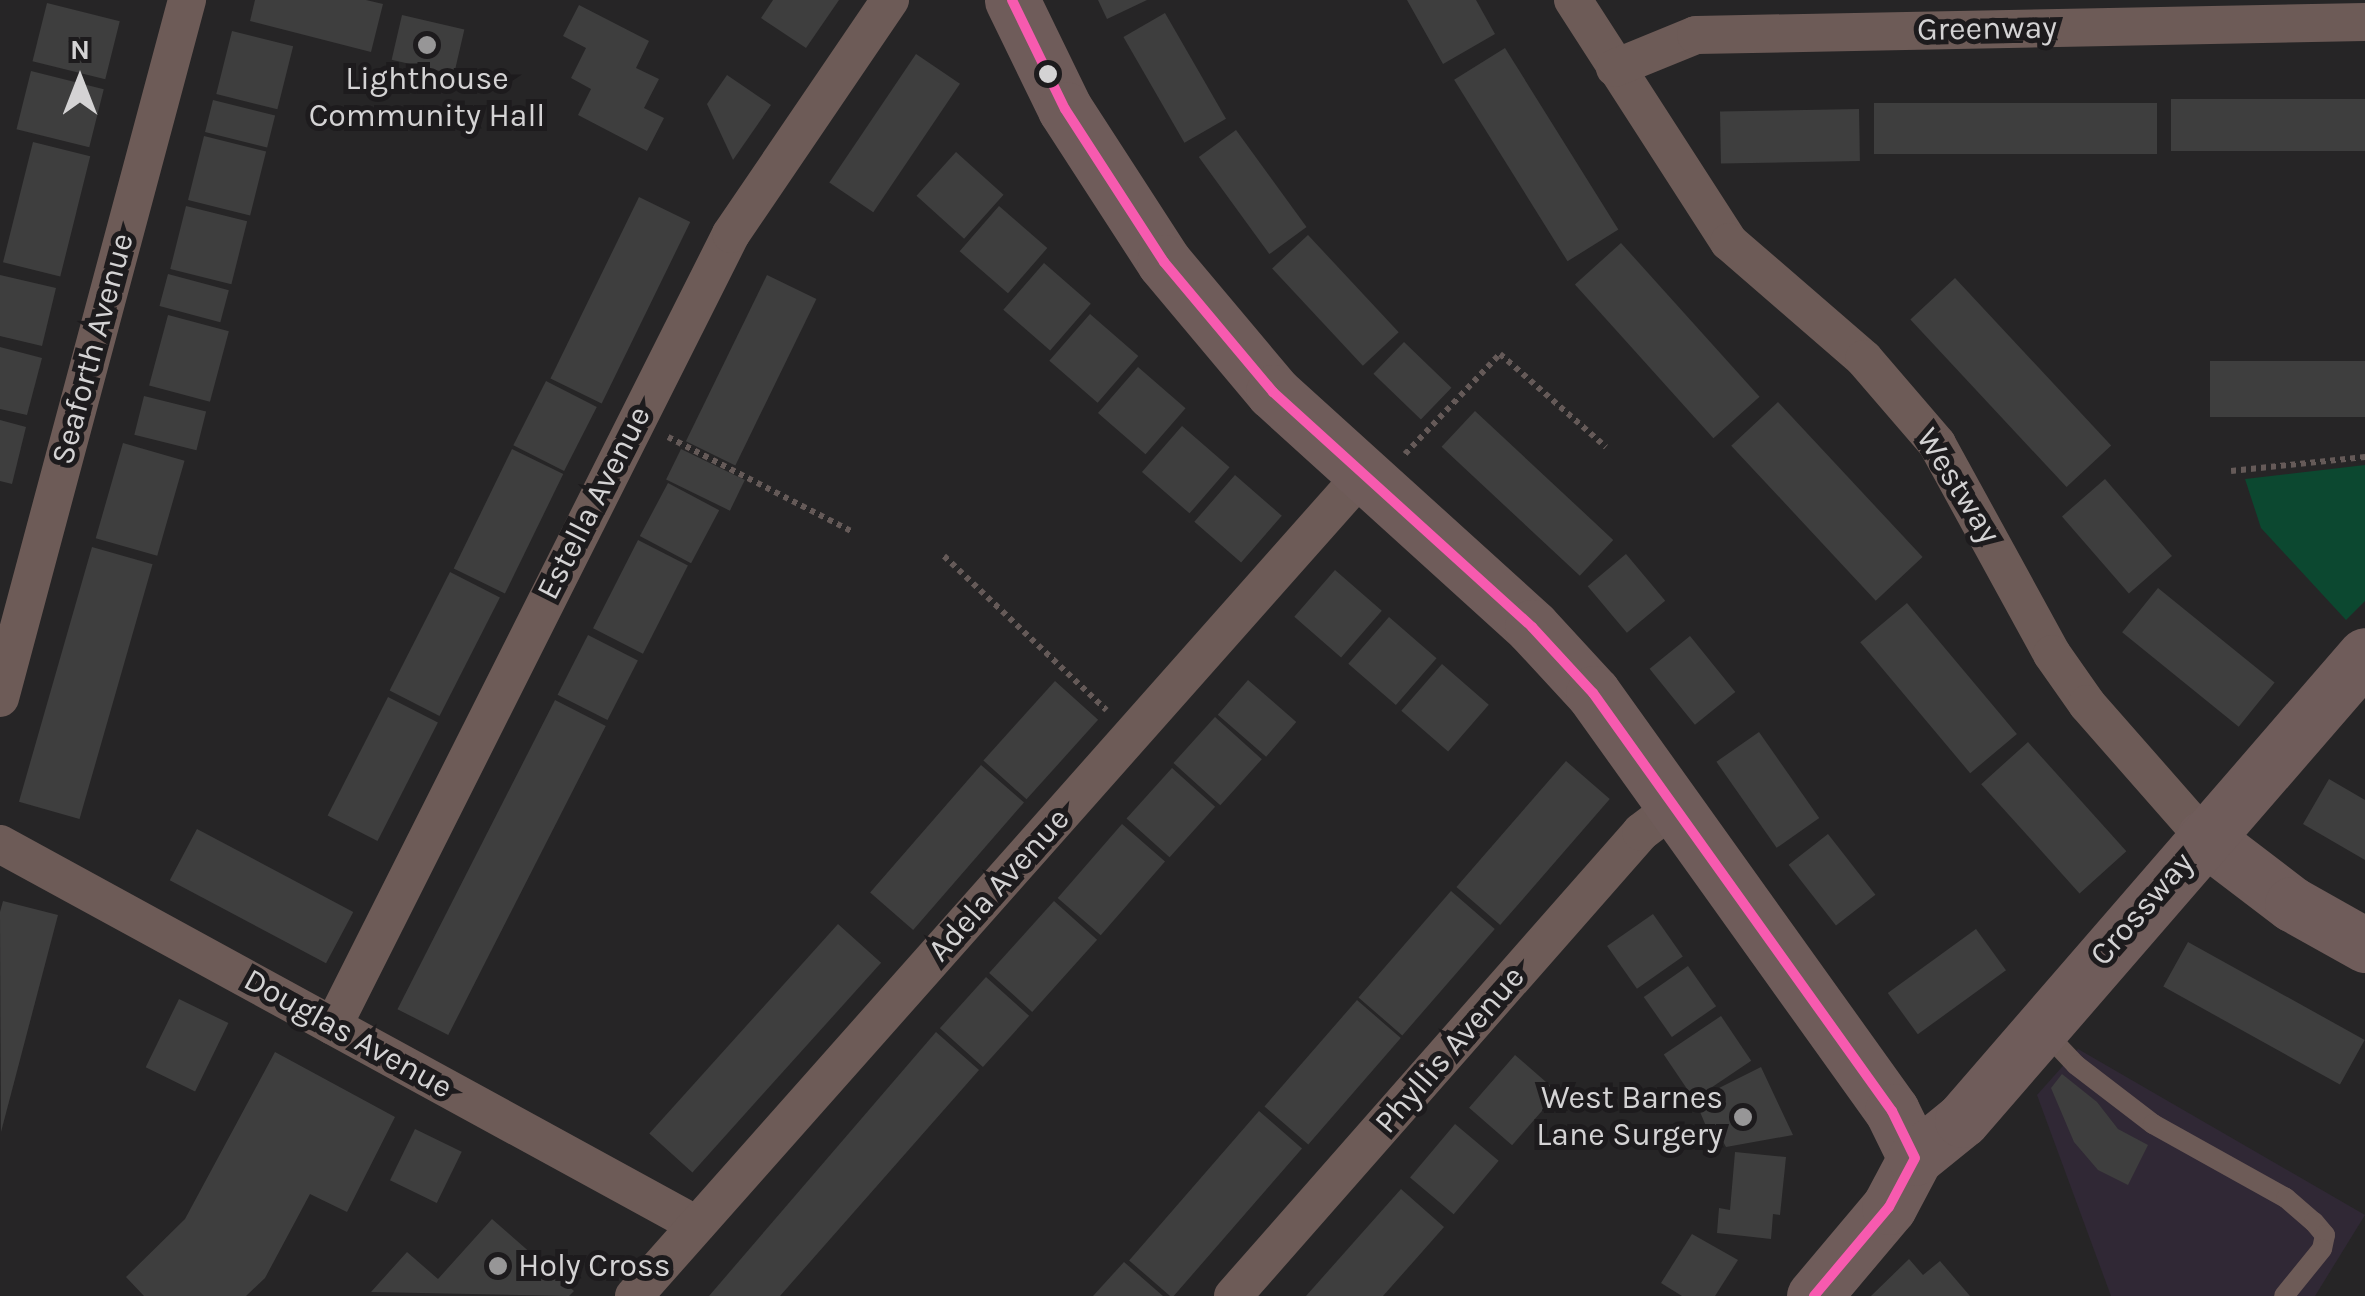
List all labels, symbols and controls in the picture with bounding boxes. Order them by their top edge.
street label: Greenway [1917,9,2057,49]
north arrow [30,30,130,130]
text: N [70,33,90,66]
marker: Lighthouse Community Hall [416,34,438,56]
place label: Lighthouse Community Hall [309,61,545,136]
unlabelled marker [1038,64,1058,84]
street label: Seaforth Avenue [44,229,142,469]
street label: Estella Avenue [529,400,659,606]
street label: Westway [1908,421,2008,551]
street label: Adela Avenue [920,800,1078,970]
street label: Crossway [2082,844,2202,974]
street label: Phyllis Avenue [1367,958,1533,1142]
street label: Douglas Avenue [237,961,459,1107]
place label: West Barnes Lane Surgery [1536,1080,1723,1155]
marker: West Barnes Lane Surgery [1732,1106,1754,1128]
place label: Holy Cross [518,1247,671,1285]
marker: Holy Cross [487,1255,509,1277]

